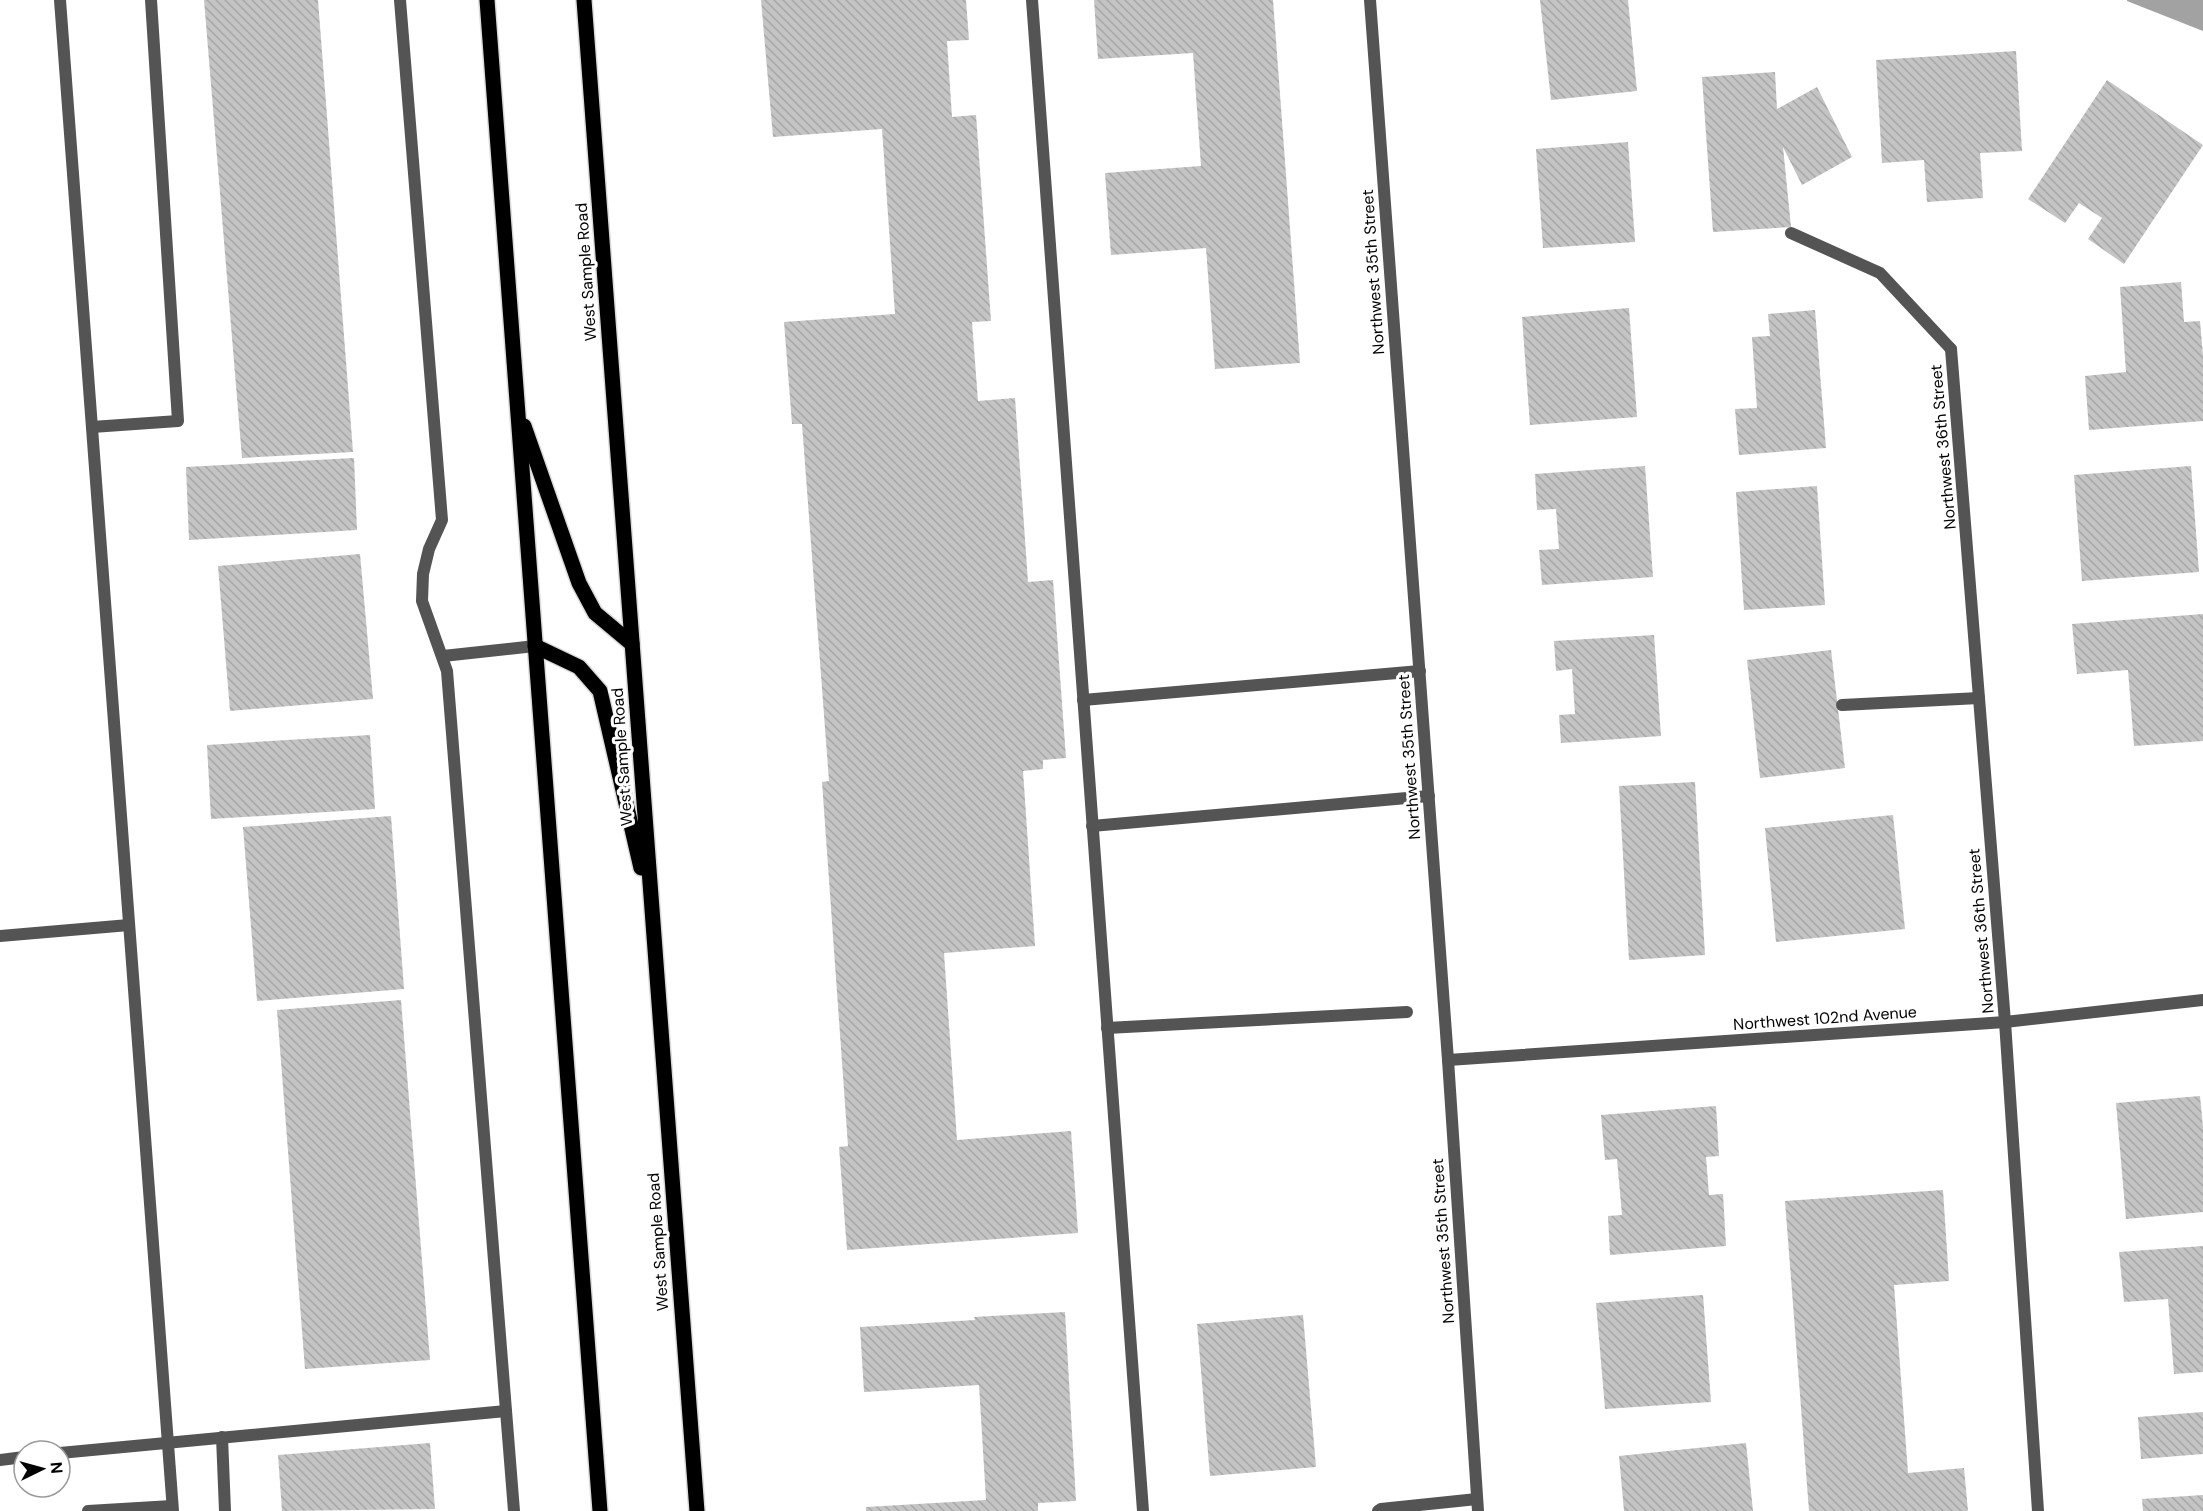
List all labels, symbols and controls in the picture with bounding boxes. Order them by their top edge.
street label: Northwest 35th Street [1357,189,1389,355]
street label: West Sample Road [571,202,601,342]
street label: Northwest 36th Street [1925,364,1961,530]
street label: Northwest 35th Street [1393,674,1425,840]
street label: West Sample Road [607,687,637,827]
street label: Northwest 36th Street [1963,848,1999,1014]
street label: Northwest 102nd Avenue [1733,1001,1917,1035]
street label: Northwest 35th Street [1427,1158,1459,1324]
street label: West Sample Road [643,1172,673,1312]
north arrow [12,1439,72,1499]
text: N [45,1461,67,1474]

